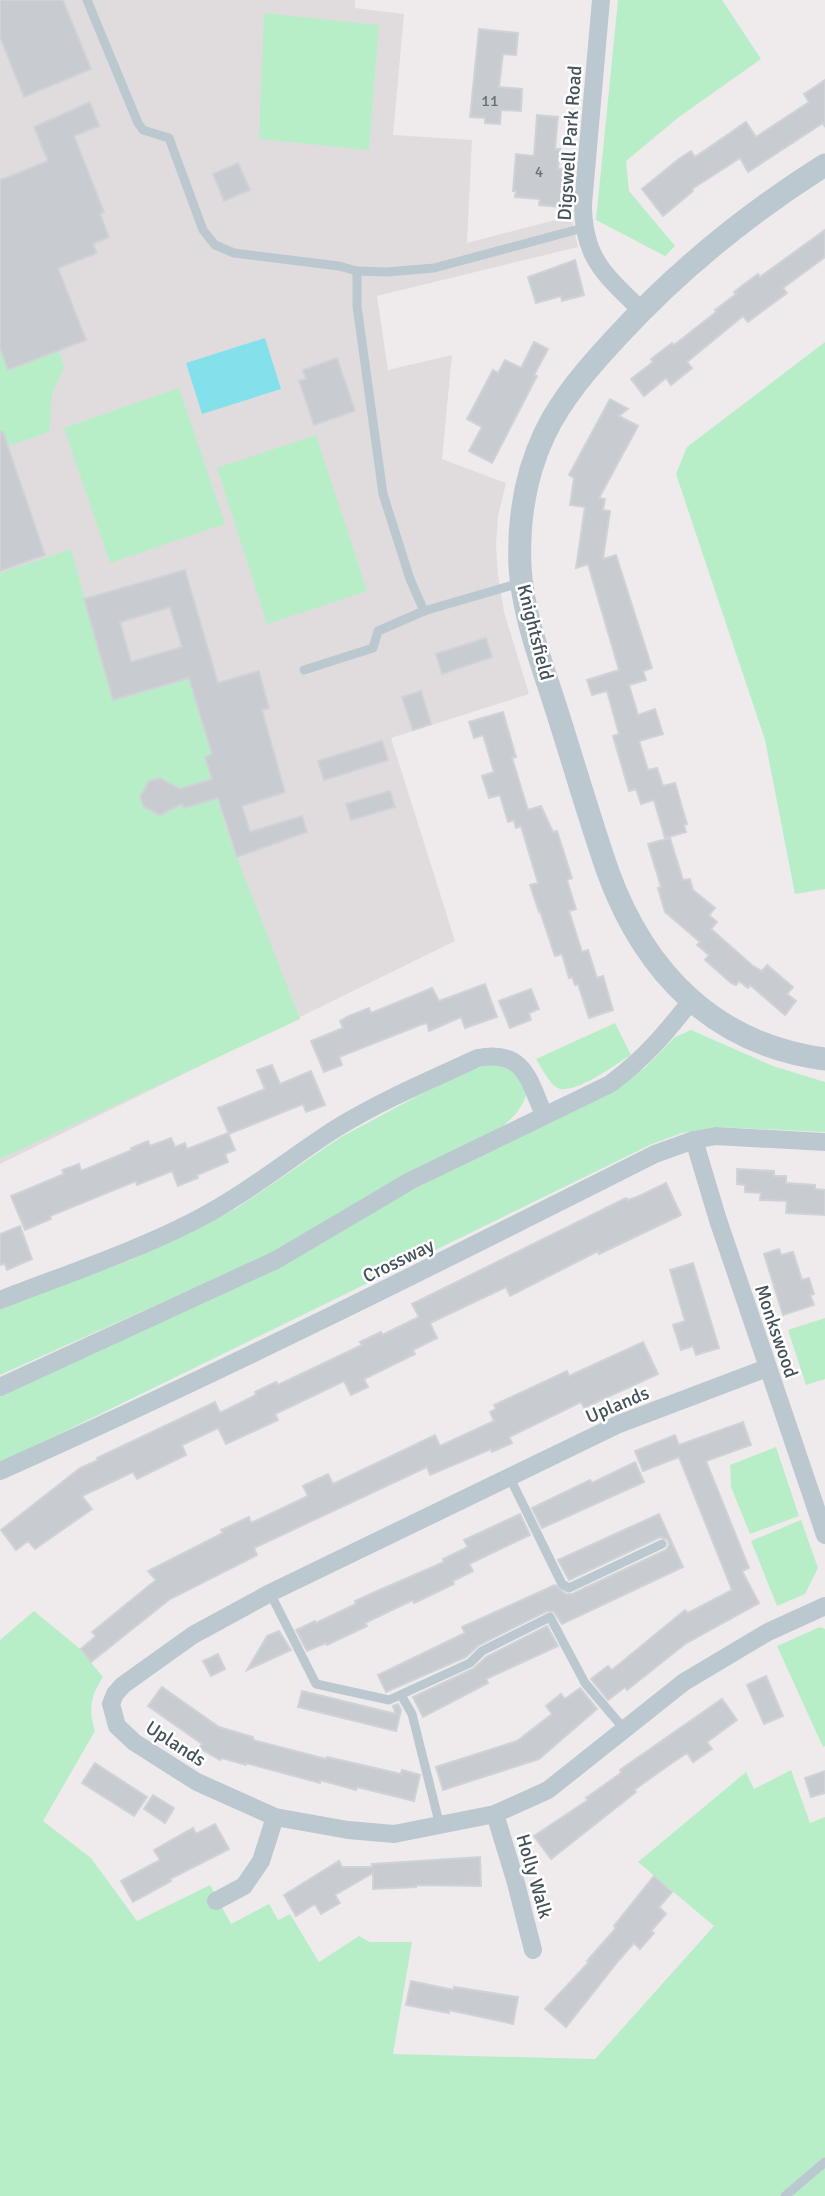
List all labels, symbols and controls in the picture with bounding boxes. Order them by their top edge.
street label: Digswell Park Road [553,65,587,221]
house number: 11 [481,91,499,111]
house number: 4 [535,162,544,182]
street label: Knightsfield [511,582,559,683]
street label: Crossway [359,1233,438,1288]
street label: Monkswood [749,1282,803,1381]
street label: Uplands [582,1381,653,1429]
street label: Uplands [141,1716,210,1772]
street label: Holly Walk [511,1831,558,1922]

